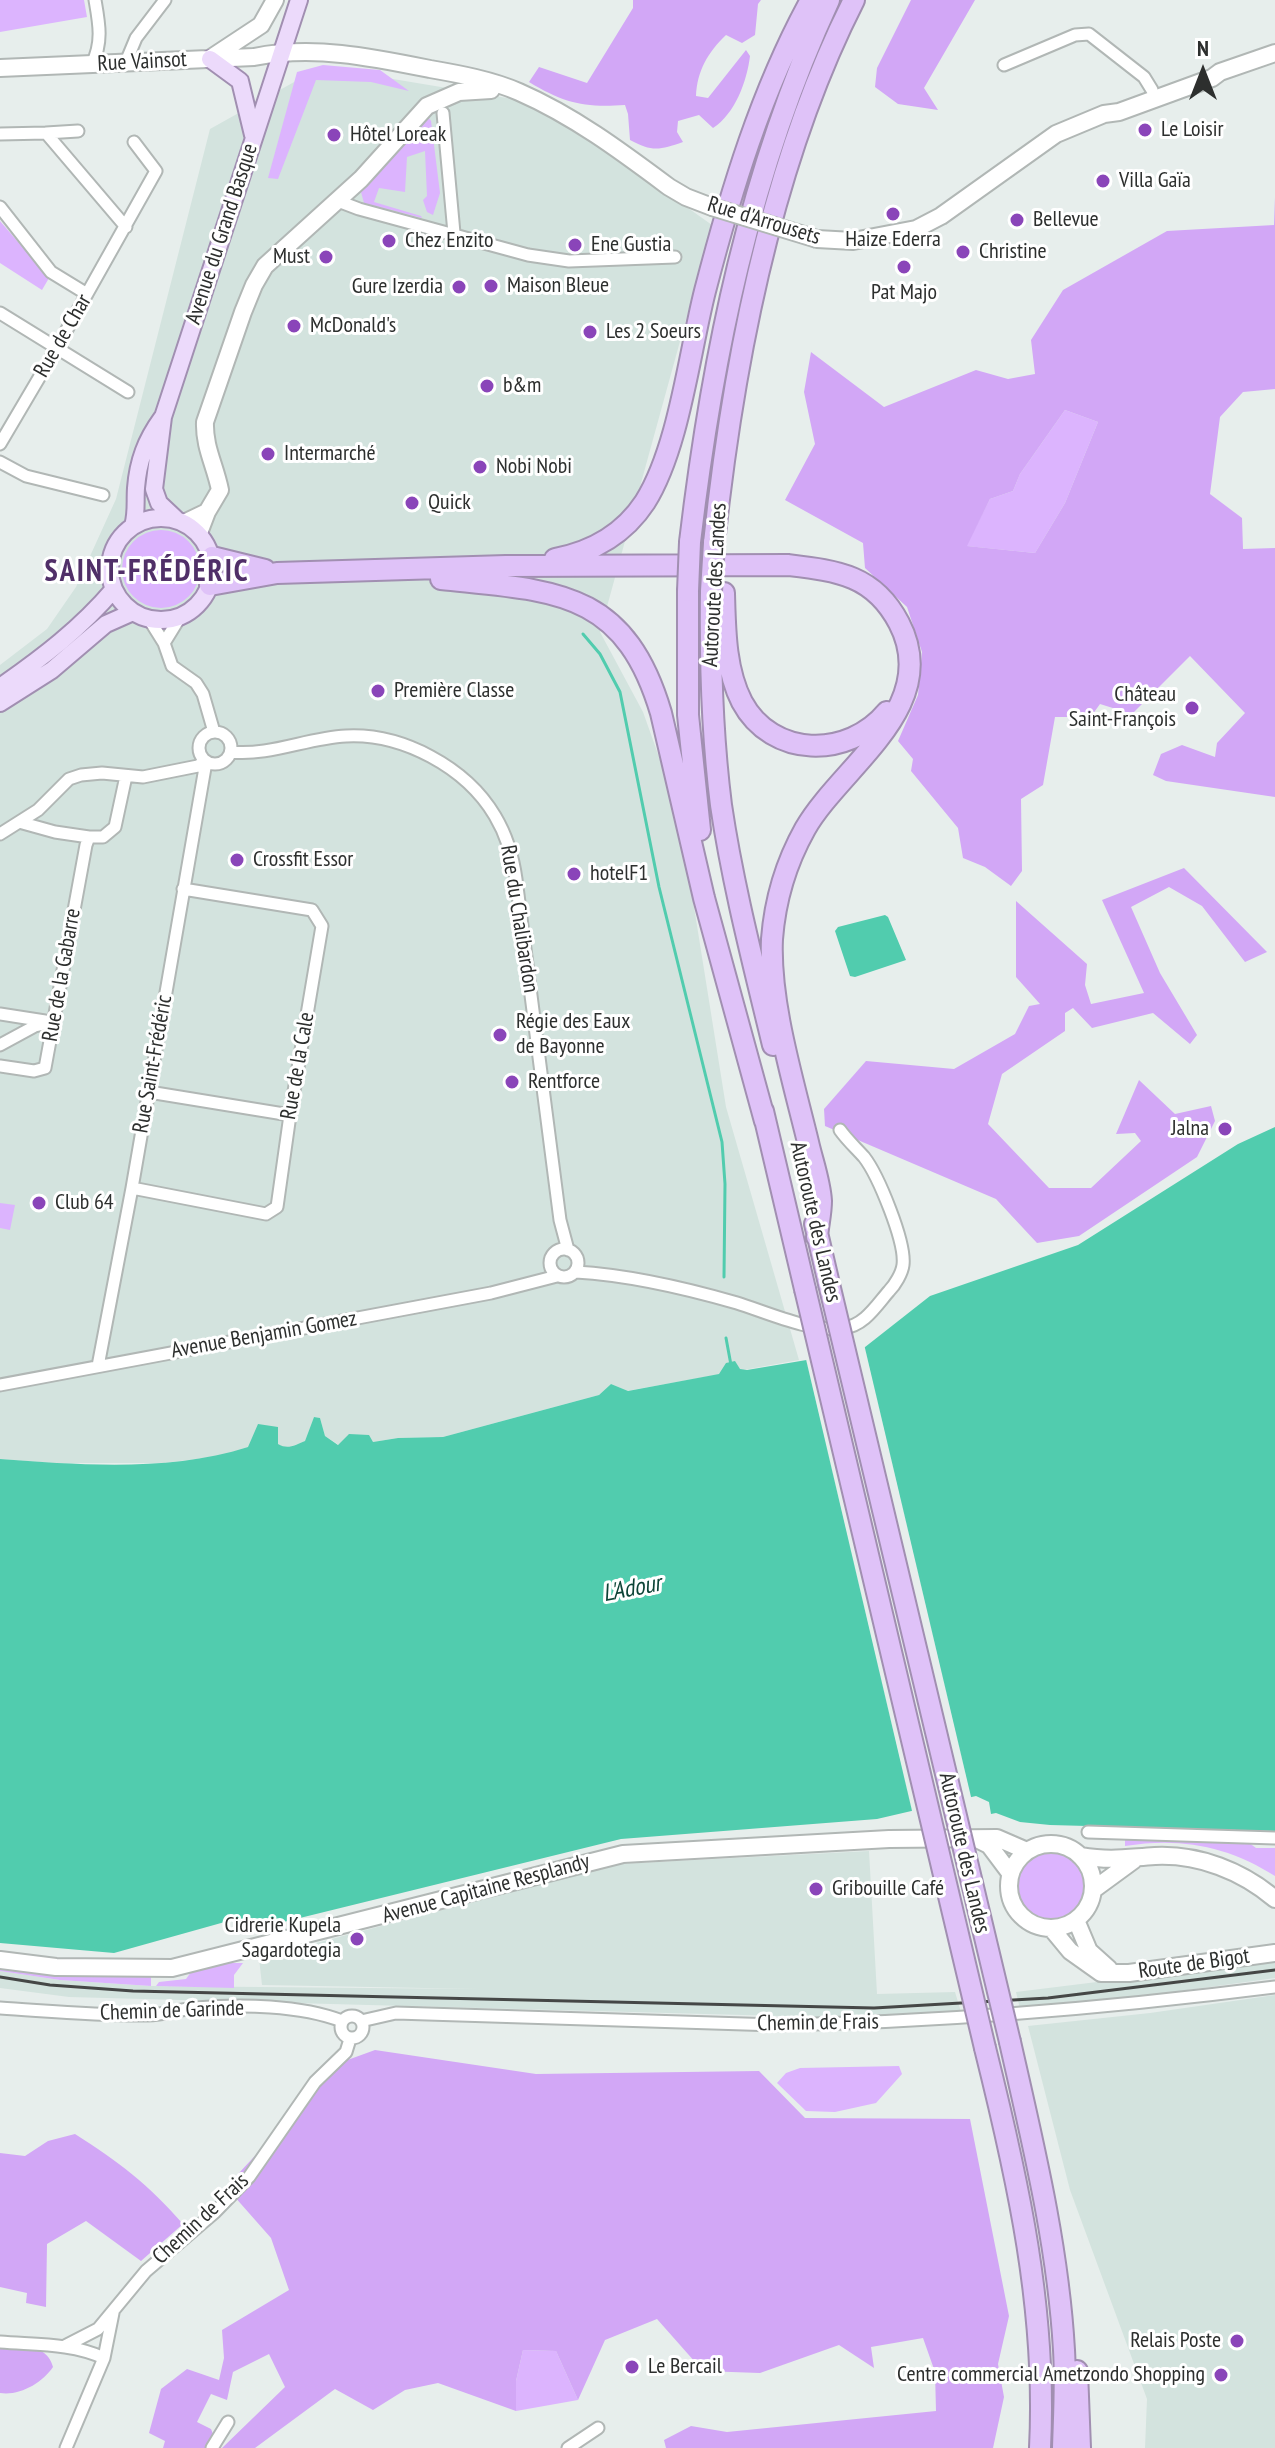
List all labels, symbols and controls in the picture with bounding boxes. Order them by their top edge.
north arrow [1163,32,1243,112]
text: N [1197,34,1209,62]
street label: Rue Vainsot [97,46,187,78]
place label: Le Loisir [1161,117,1224,143]
marker: Le Loisir [1136,121,1154,139]
place label: Hôtel Loreak [350,122,446,148]
marker: Hôtel Loreak [325,126,343,144]
street label: Avenue du Grand Basque [180,140,264,328]
place label: Villa Gaïa [1119,168,1191,194]
marker: Villa Gaïa [1094,172,1112,190]
street label: Rue d'Arrousets [704,191,824,251]
marker: Haize Ederra [884,205,902,223]
place label: Bellevue [1033,207,1099,233]
marker: Bellevue [1008,211,1026,229]
place label: Haize Ederra [845,227,941,253]
place label: Chez Enzito [405,228,493,254]
marker: Chez Enzito [380,232,398,250]
place label: Ene Gustia [591,232,671,258]
marker: Ene Gustia [566,236,584,254]
place label: Christine [979,239,1047,265]
marker: Christine [954,243,972,261]
place label: Must [273,244,310,270]
marker: Must [317,248,335,266]
marker: Pat Majo [895,258,913,276]
place label: Maison Bleue [507,273,609,299]
place label: Gure Izerdia [352,274,443,300]
marker: Maison Bleue [482,277,500,295]
marker: Gure Izerdia [450,278,468,296]
place label: Pat Majo [871,280,937,306]
street label: Rue de Char [29,290,97,382]
place label: McDonald's [310,313,396,339]
marker: McDonald's [285,317,303,335]
place label: Les 2 Soeurs [606,319,701,345]
marker: Les 2 Soeurs [581,323,599,341]
place label: b&m [503,373,541,399]
marker: b&m [478,377,496,395]
place label: Intermarché [284,441,376,467]
marker: Intermarché [259,445,277,463]
place label: Nobi Nobi [496,454,572,480]
marker: Nobi Nobi [471,458,489,476]
place label: Quick [428,490,471,516]
marker: Quick [403,494,421,512]
street label: Autoroute des Landes [698,502,732,668]
district label: SAINT-FRÉDÉRIC [45,554,249,590]
place label: Première Classe [394,678,514,704]
marker: Première Classe [369,682,387,700]
place label: Château Saint-François [1069,682,1176,734]
marker: Château Saint-François [1183,699,1201,717]
street label: Rue du Chalibardon [494,843,544,995]
place label: Crossfit Essor [253,847,353,873]
marker: Crossfit Essor [228,851,246,869]
place label: hotelF1 [590,861,648,887]
marker: hotelF1 [565,865,583,883]
street label: Rue de la Gabarre [37,906,87,1044]
street label: Rue Saint-Frédéric [128,993,178,1135]
place label: Régie des Eaux de Bayonne [516,1009,630,1060]
street label: Rue de la Cale [276,1010,320,1122]
marker: Régie des Eaux de Bayonne [491,1026,509,1044]
place label: Rentforce [528,1069,600,1095]
marker: Rentforce [503,1073,521,1091]
place label: Jalna [1171,1116,1209,1142]
marker: Jalna [1216,1120,1234,1138]
street label: Autoroute des Landes [784,1139,846,1305]
place label: Club 64 [55,1190,114,1216]
marker: Club 64 [30,1194,48,1212]
street label: Avenue Benjamin Gomez [169,1306,359,1364]
water label: L'Adour [600,1569,664,1609]
street label: Autoroute des Landes [933,1770,995,1936]
street label: Avenue Capitaine Resplandy [379,1849,593,1929]
place label: Gribouille Café [832,1876,944,1902]
marker: Gribouille Café [807,1880,825,1898]
place label: Cidrerie Kupela Sagardotegia [224,1913,341,1964]
marker: Cidrerie Kupela Sagardotegia [348,1930,366,1948]
street label: Route de Bigot [1137,1943,1251,1985]
street label: Chemin de Garinde [99,1995,245,2027]
street label: Chemin de Frais [757,2009,879,2037]
street label: Chemin de Frais [148,2168,254,2270]
place label: Relais Poste [1130,2328,1221,2354]
marker: Relais Poste [1228,2332,1246,2350]
place label: Le Bercail [648,2354,722,2380]
marker: Le Bercail [623,2358,641,2376]
place label: Centre commercial Ametzondo Shopping [897,2362,1205,2388]
marker: Centre commercial Ametzondo Shopping [1212,2366,1230,2384]

